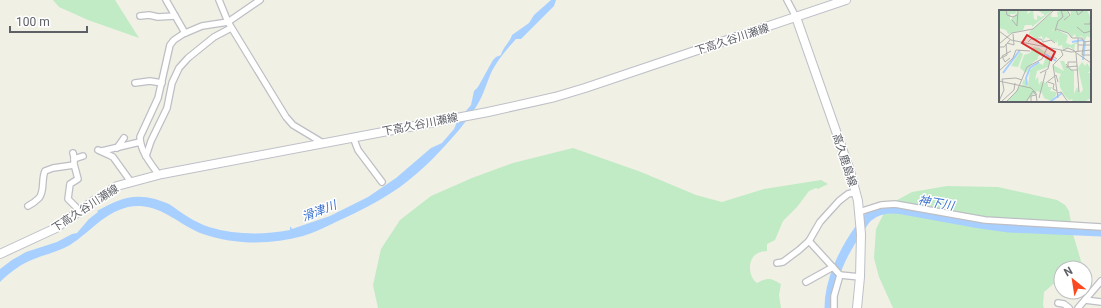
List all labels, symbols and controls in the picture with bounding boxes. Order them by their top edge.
scale bar [10,8,87,34]
inset map [999,10,1091,102]
text: 100 m [16,15,50,29]
street label: 下高久谷川瀬線 [694,21,771,58]
street label: 下高久谷川瀬線 [381,111,459,138]
street label: 高久鹿島線 [830,132,859,188]
street label: 下高久谷川瀬線 [49,182,121,235]
water label: 神下川 [917,193,957,213]
water label: 滑津川 [300,197,340,224]
north arrow [1053,260,1093,300]
text: N [1062,264,1075,279]

